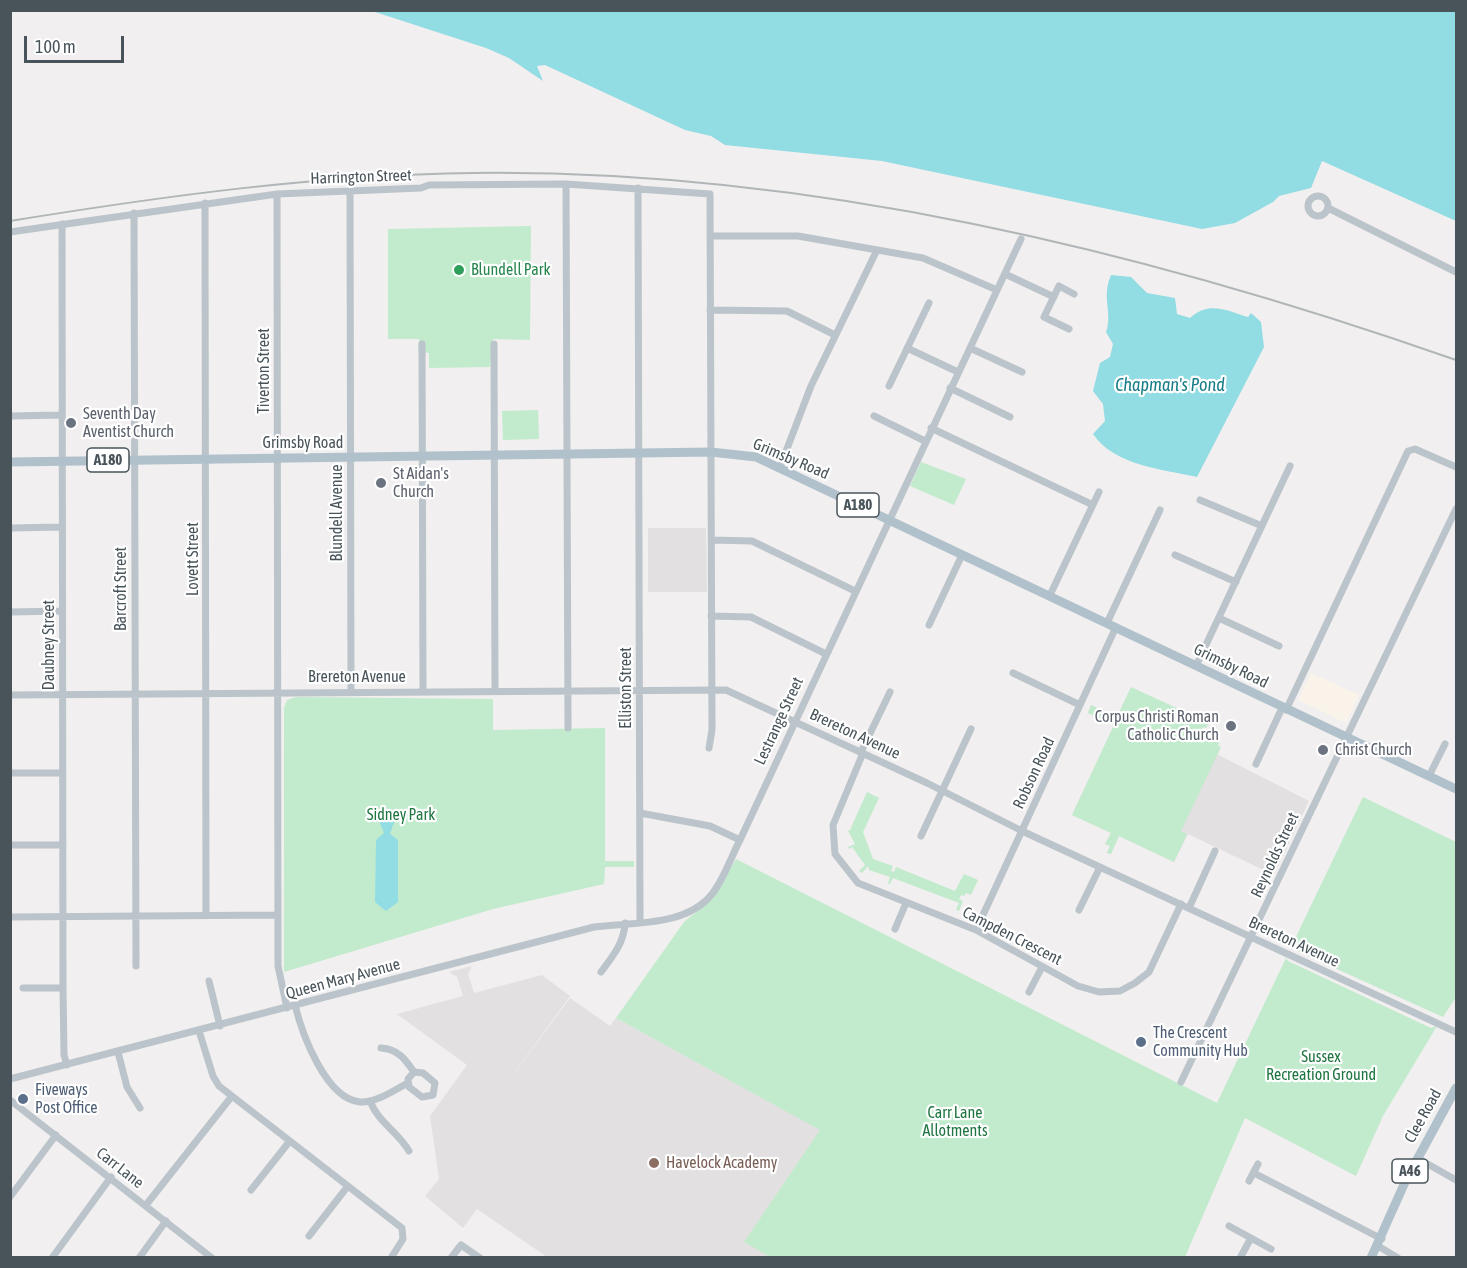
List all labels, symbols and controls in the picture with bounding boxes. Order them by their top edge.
scale bar [27,24,128,62]
text: 100 m [35,36,76,57]
street label: Harrington Street [310,166,412,188]
place label: Blundell Park [471,260,551,280]
marker: Blundell Park [452,263,466,277]
street label: Tiverton Street [254,328,274,414]
water label: Chapman's Pond [1115,374,1225,396]
place label: Seventh Day Aventist Church [83,404,174,442]
marker: Seventh Day Aventist Church [64,416,78,430]
street label: Grimsby Road [263,433,343,453]
street label: Grimsby Road [750,434,832,484]
road number: A180 [87,448,129,472]
street label: Blundell Avenue [327,464,347,562]
place label: St Aidan's Church [393,464,449,502]
marker: St Aidan's Church [374,476,388,490]
road number: A180 [837,493,879,517]
street label: Lovett Street [183,522,203,596]
street label: Barcroft Street [111,547,131,631]
street label: Daubney Street [39,600,59,690]
street label: Grimsby Road [1190,640,1272,692]
street label: Elliston Street [616,647,636,729]
street label: Brereton Avenue [308,667,406,687]
street label: Lestrange Street [750,674,808,768]
street label: Brereton Avenue [807,705,903,763]
place label: Corpus Christi Roman Catholic Church [1095,707,1219,745]
marker: Corpus Christi Roman Catholic Church [1224,719,1238,733]
street label: Robson Road [1009,734,1059,812]
place label: Christ Church [1335,740,1412,760]
marker: Christ Church [1316,743,1330,757]
park label: Sidney Park [367,805,435,825]
street label: Reynolds Street [1247,809,1303,901]
street label: Campden Crescent [959,903,1065,969]
street label: Brereton Avenue [1246,913,1342,971]
street label: Queen Mary Avenue [284,955,402,1003]
place label: The Crescent Community Hub [1153,1023,1248,1061]
marker: The Crescent Community Hub [1134,1035,1148,1049]
park label: Sussex Recreation Ground [1266,1047,1376,1085]
place label: Fiveways Post Office [35,1080,98,1118]
street label: Clee Road [1400,1086,1446,1146]
marker: Fiveways Post Office [16,1092,30,1106]
park label: Carr Lane Allotments [922,1103,988,1141]
street label: Carr Lane [92,1144,148,1192]
place label: Havelock Academy [666,1153,777,1173]
marker: Havelock Academy [647,1156,661,1170]
road number: A46 [1392,1159,1428,1183]

